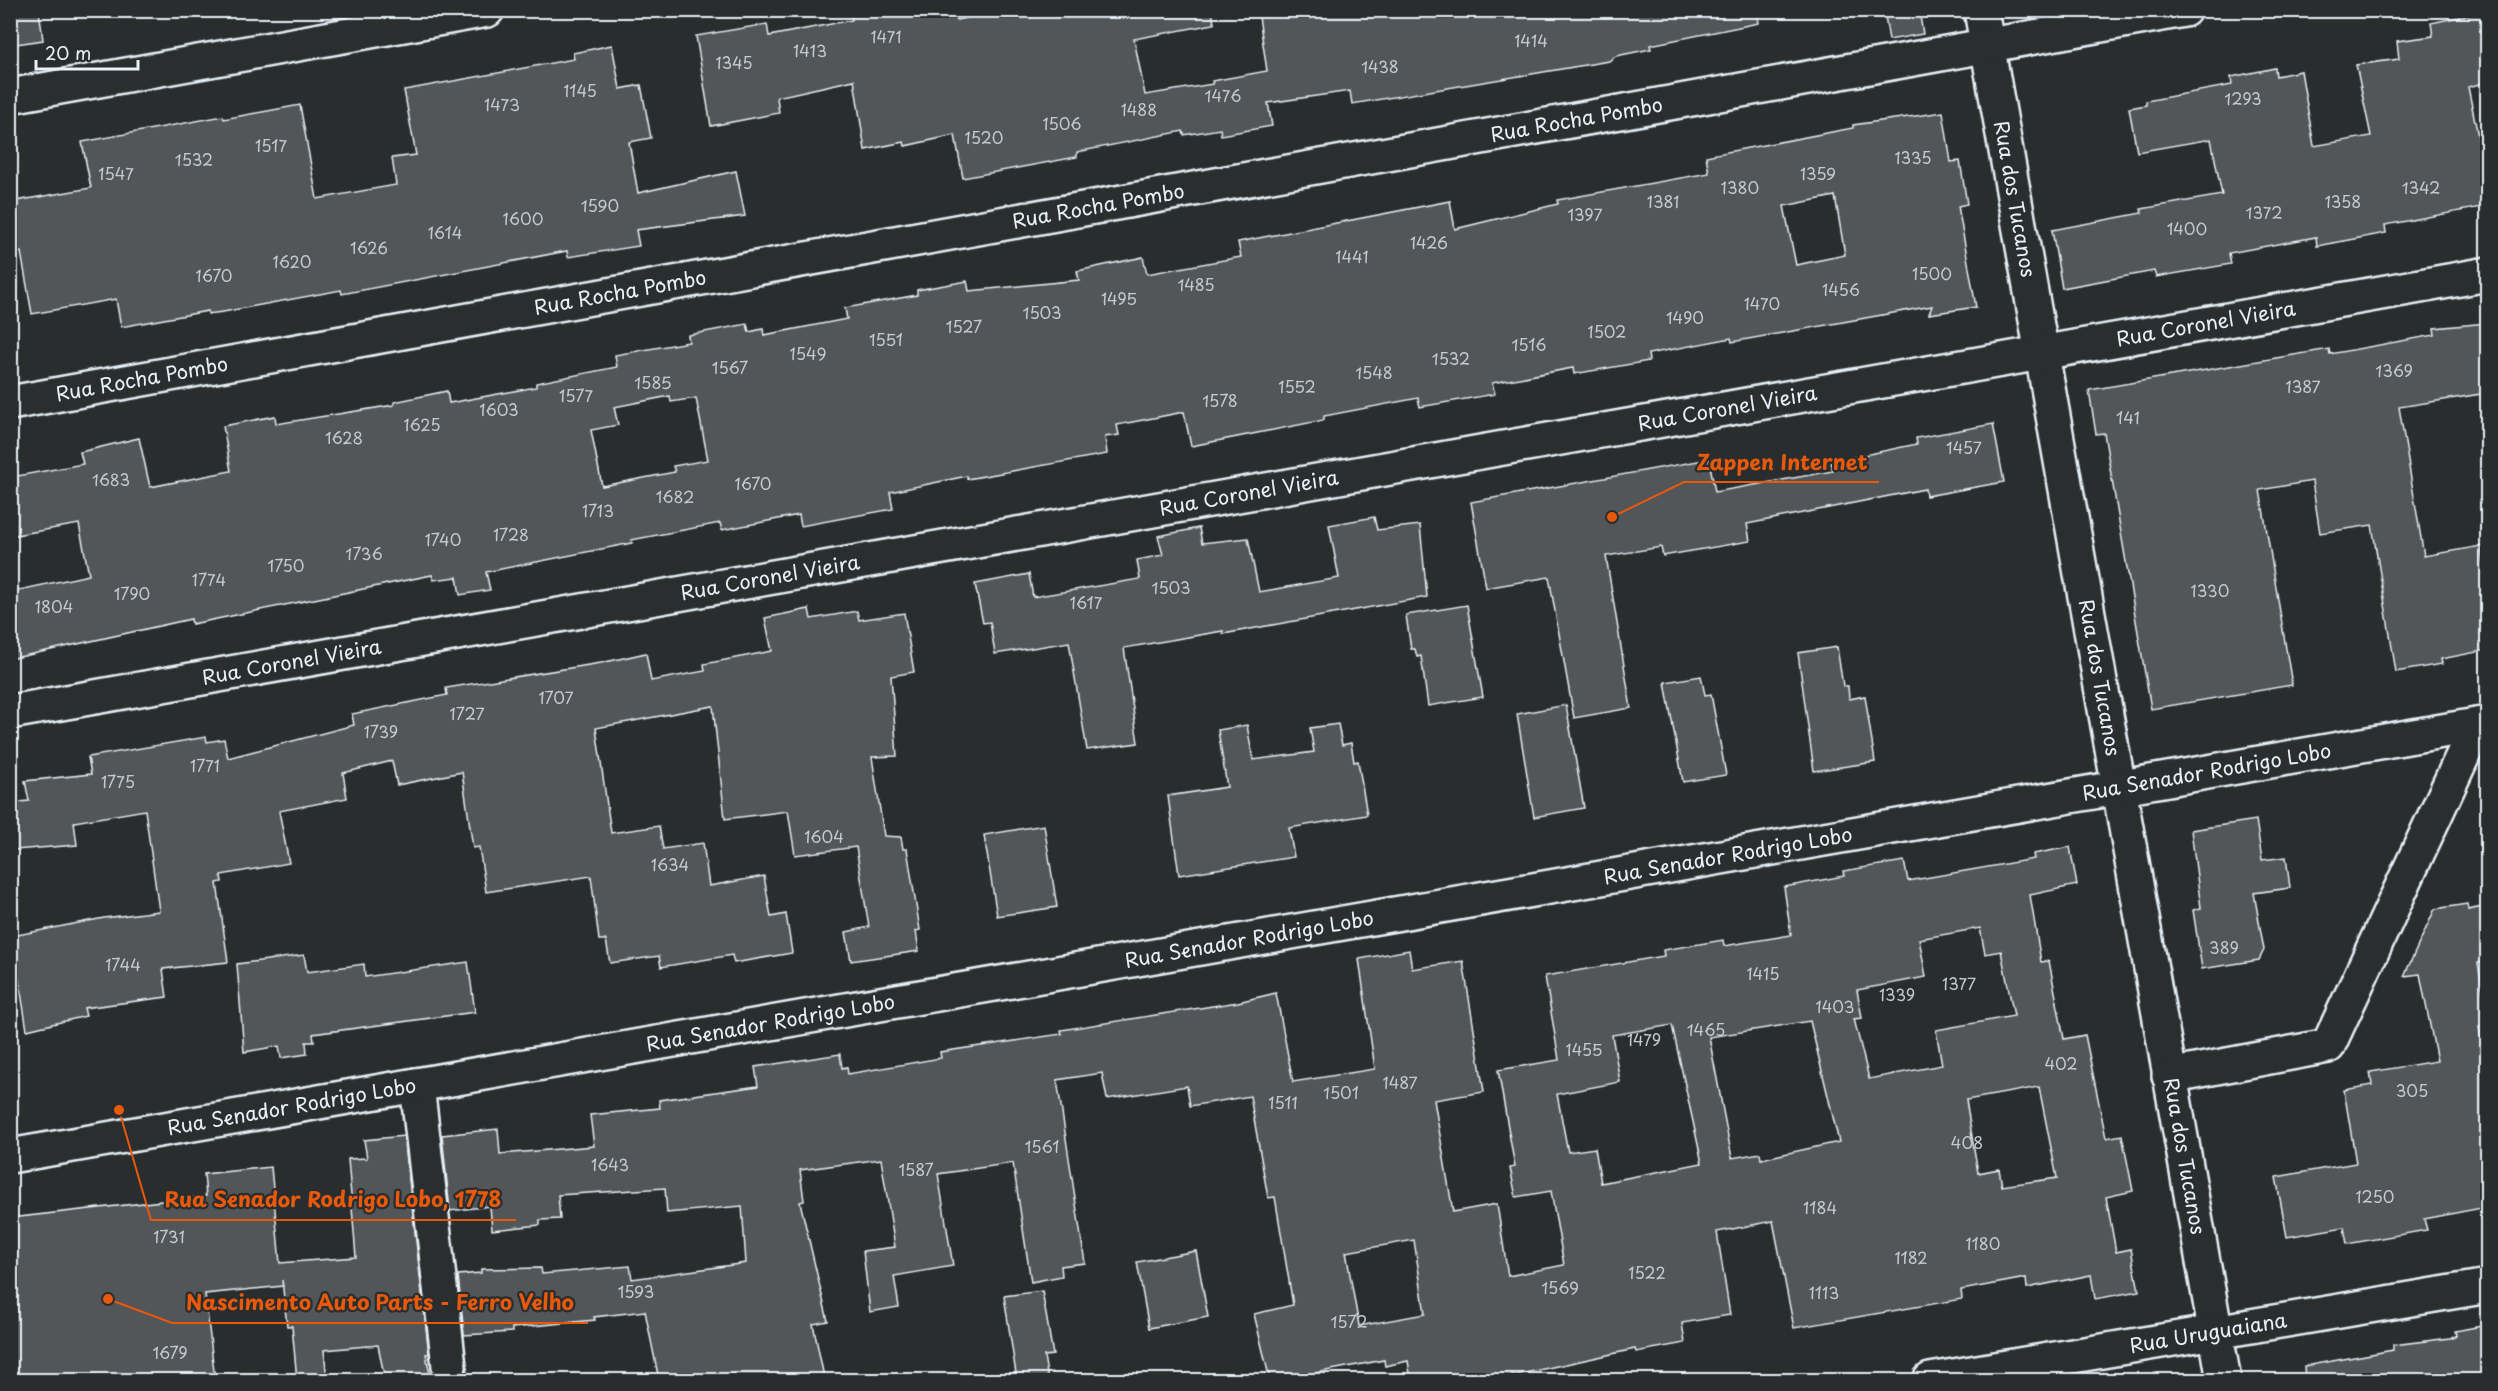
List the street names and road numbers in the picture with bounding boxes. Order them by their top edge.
street label: Rua Rocha Pombo [1488,89,1665,149]
street label: Rua dos Tucanos [1987,118,2044,280]
street label: Rua Rocha Pombo [1010,175,1187,236]
street label: Rua Rocha Pombo [531,261,708,322]
street label: Rua Coronel Vieira [2114,292,2298,353]
street label: Rua Rocha Pombo [53,348,230,408]
street label: Rua Coronel Vieira [1635,377,1820,438]
street label: Rua Coronel Vieira [1157,461,1341,523]
street label: Rua Coronel Vieira [678,546,862,607]
street label: Rua dos Tucanos [2072,597,2129,758]
street label: Rua Coronel Vieira [200,631,384,692]
street label: Rua Senador Rodrigo Lobo [2080,735,2333,808]
street label: Rua Senador Rodrigo Lobo [1601,818,1855,891]
street label: Rua Senador Rodrigo Lobo [1122,902,1376,975]
street label: Rua Senador Rodrigo Lobo [644,986,897,1059]
street label: Rua Senador Rodrigo Lobo [165,1069,418,1142]
street label: Rua dos Tucanos [2157,1075,2214,1237]
street label: Rua Uruguaiana [2127,1304,2289,1360]

